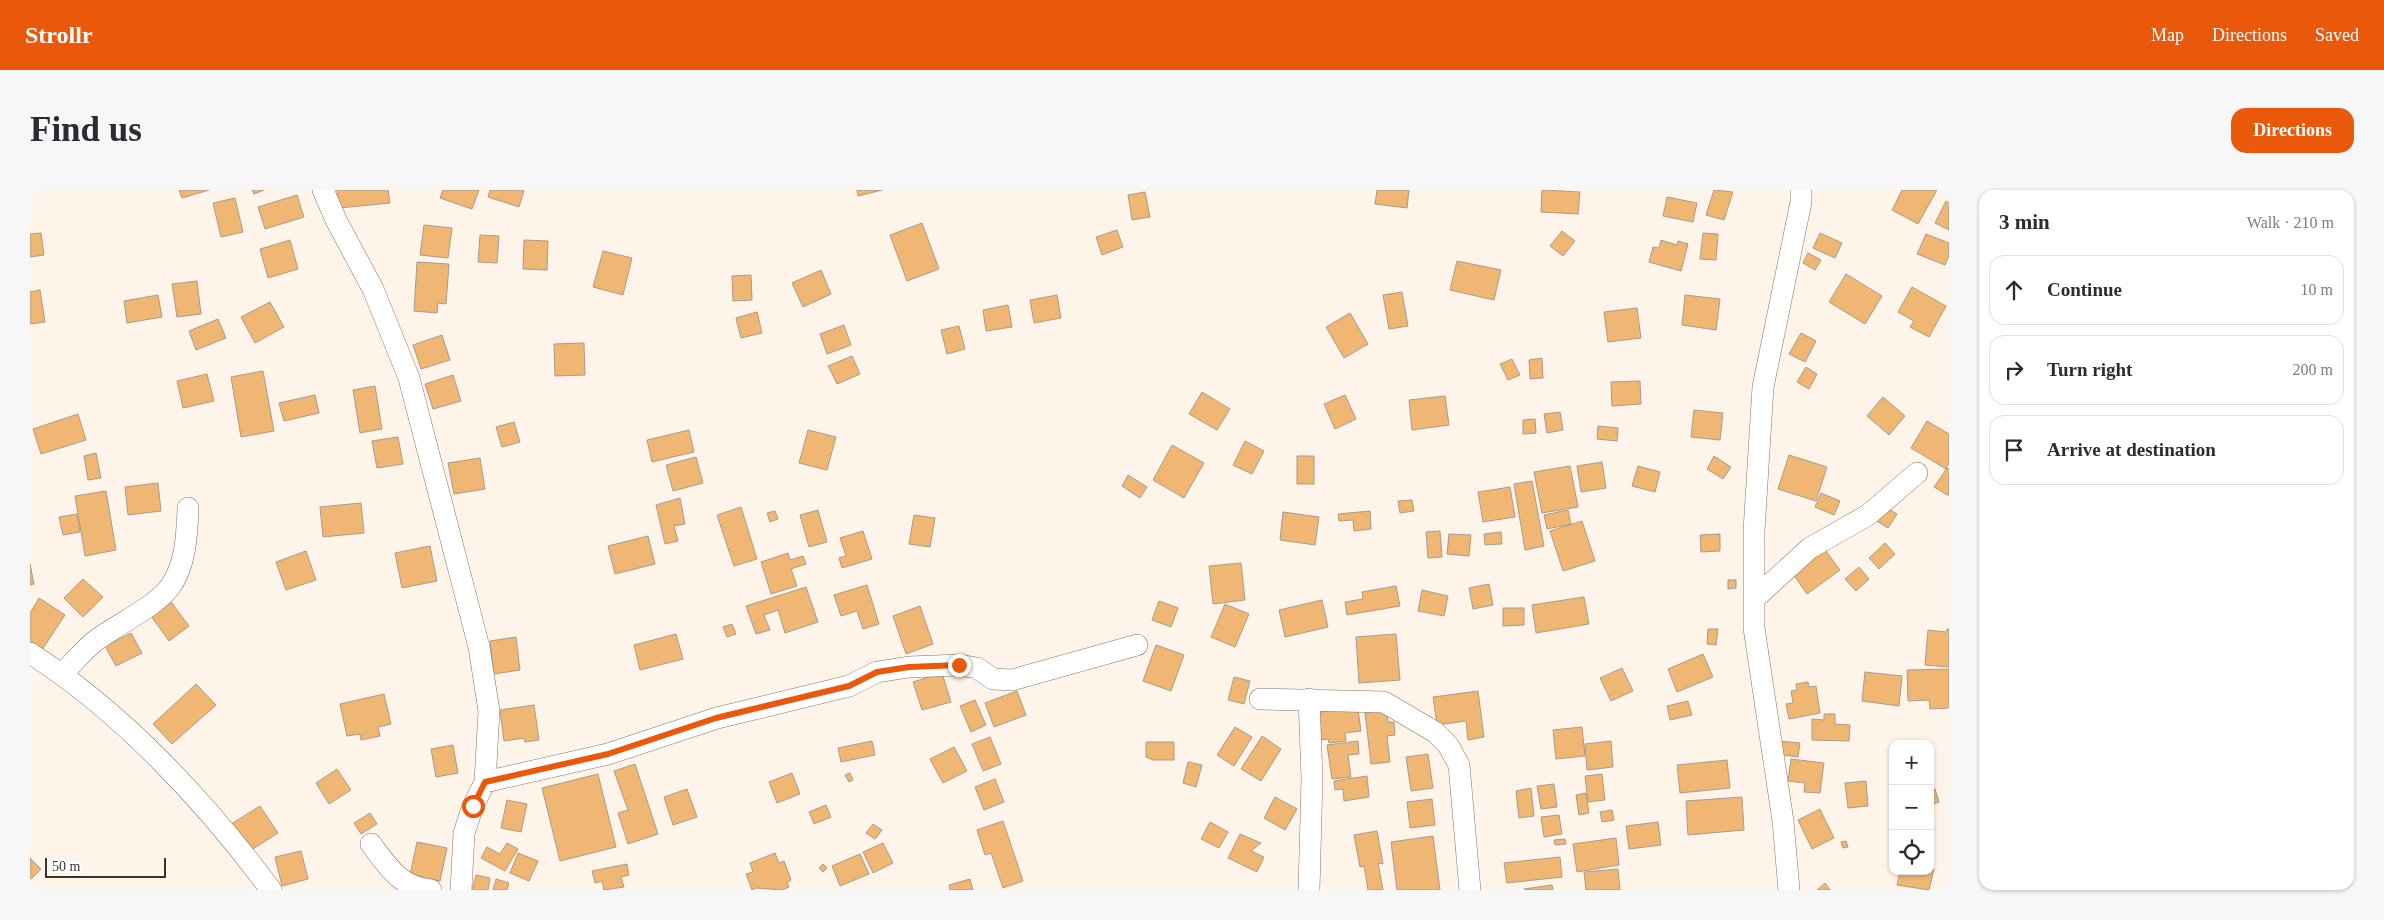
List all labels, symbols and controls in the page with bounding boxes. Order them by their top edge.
text: Strollr [25,22,93,48]
text: Map [2151,25,2184,45]
text: Directions [2212,25,2287,45]
text: Saved [2315,25,2359,45]
button: Directions [2231,108,2354,153]
text: Find us [30,110,142,149]
text: 3 min [1999,210,2050,234]
text: Walk · 210 m [2247,214,2334,231]
icon: ahead [2000,276,2028,304]
text: Continue [2047,279,2122,300]
text: 10 m [2301,281,2333,298]
icon: right [2000,356,2028,384]
text: Turn right [2047,359,2132,380]
text: 200 m [2293,361,2333,378]
icon: arrive [2000,436,2028,464]
text: Arrive at destination [2047,439,2216,460]
route end [948,654,971,677]
map controls [1889,740,1934,875]
button: + [1889,740,1934,785]
button: − [1889,785,1934,830]
route start [462,795,485,818]
button: locate [1889,830,1934,875]
scale bar [45,855,166,878]
text: 50 m [52,859,80,874]

